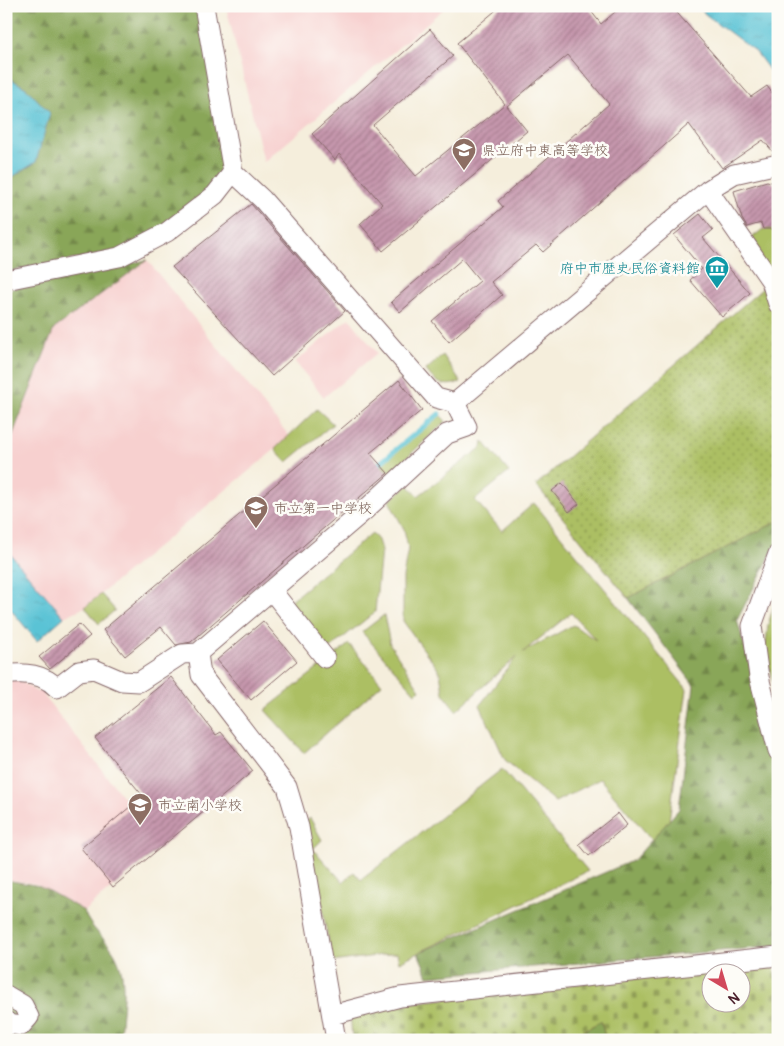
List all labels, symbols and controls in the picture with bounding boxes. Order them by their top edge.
school or university icon: 県立府中東高等学校 [451,137,477,171]
place label: 県立府中東高等学校 [482,142,608,159]
museum icon: 府中市歴史民俗資料館 [704,255,730,289]
place label: 府中市歴史民俗資料館 [560,260,700,277]
school or university icon: 市立第一中学校 [243,495,269,529]
place label: 市立第一中学校 [274,500,372,517]
school or university icon: 市立南小学校 [127,792,153,826]
place label: 市立南小学校 [158,797,242,814]
north arrow [702,964,752,1014]
text: N [725,988,743,1007]

